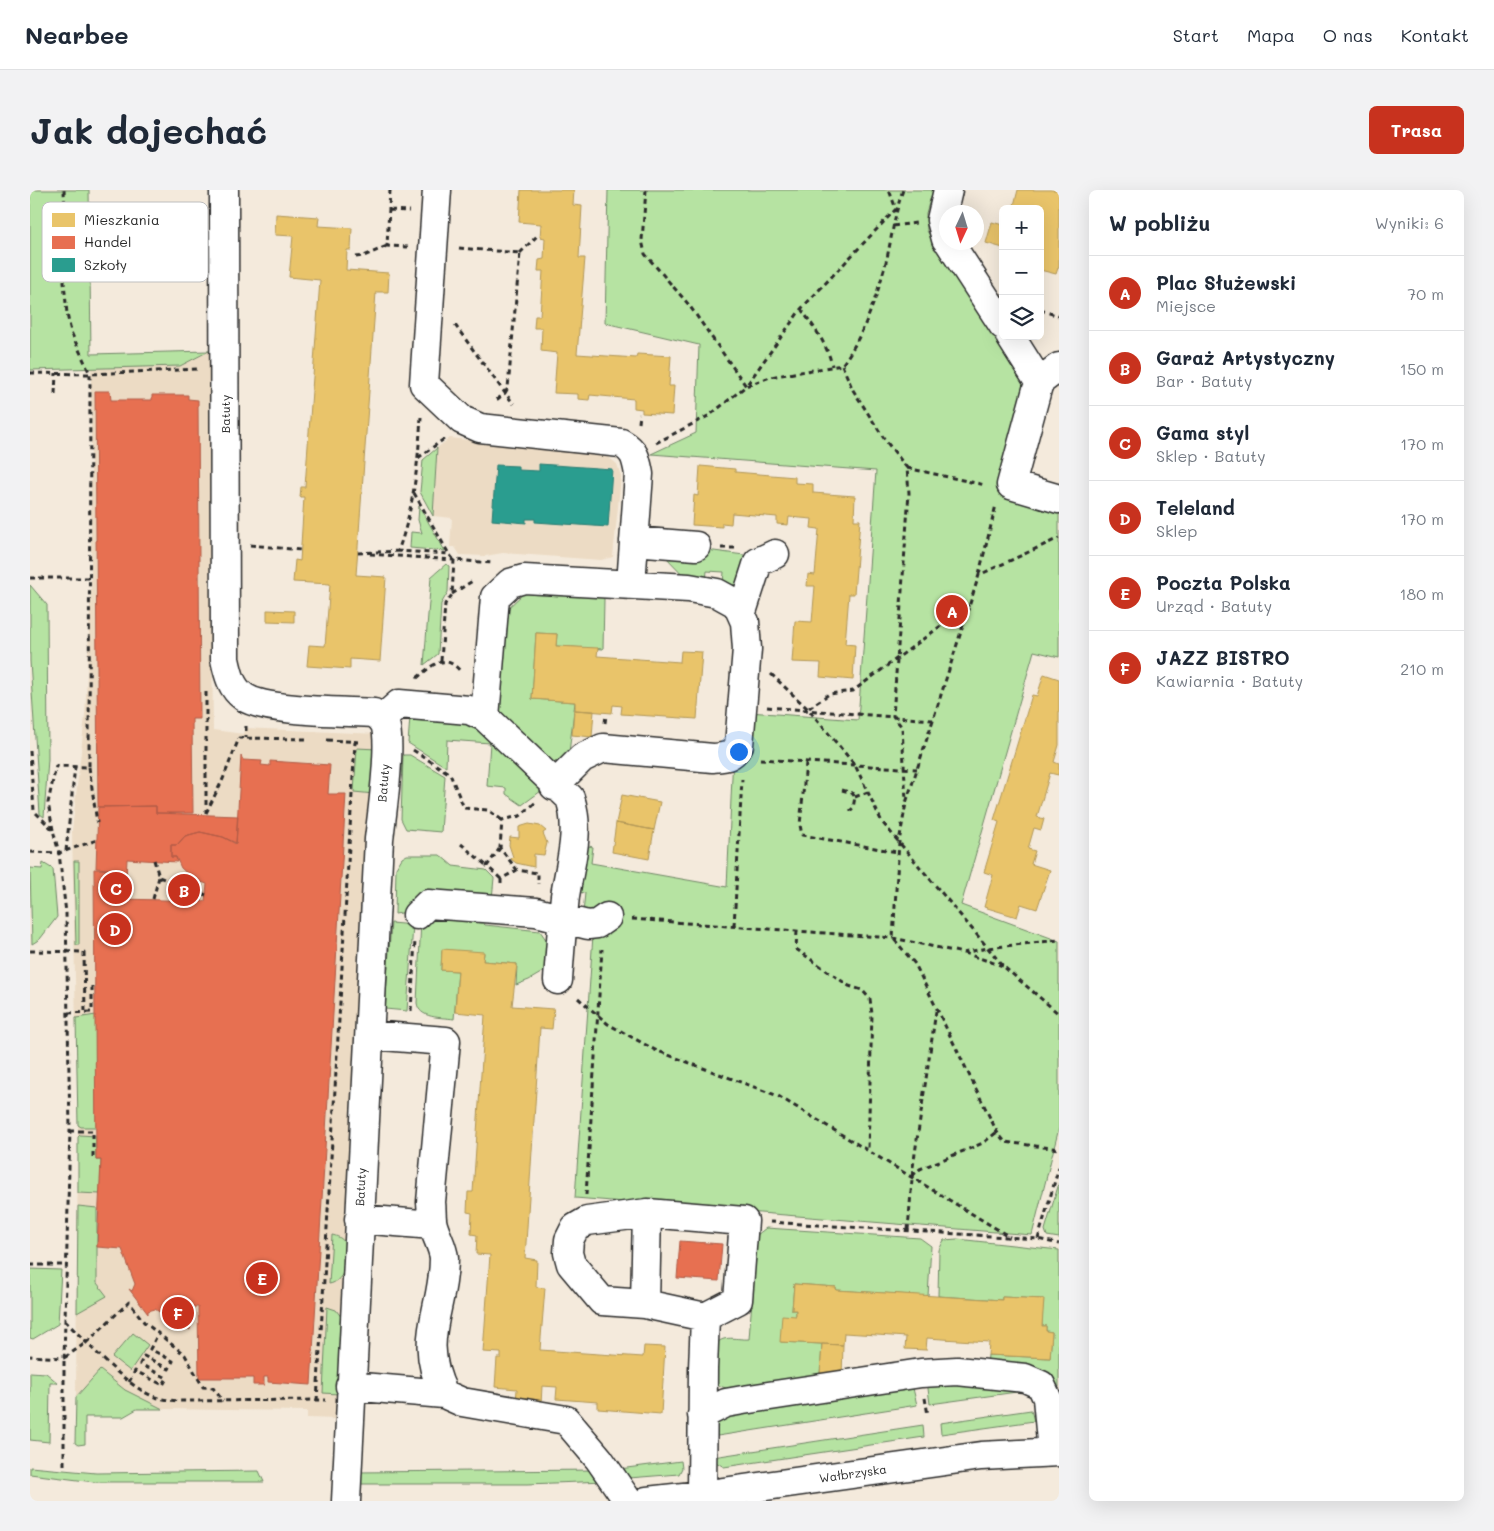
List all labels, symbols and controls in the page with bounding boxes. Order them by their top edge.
text: Nearbee [25,19,129,50]
text: Start [1173,23,1219,47]
text: Mapa [1247,23,1295,47]
text: O nas [1323,23,1373,47]
text: Kontakt [1401,23,1469,47]
button: Trasa [1369,106,1464,154]
text: Jak dojechać [30,107,267,153]
legend [42,202,208,282]
north arrow [939,205,984,250]
map controls [999,205,1044,340]
button: + [999,205,1044,250]
text: W pobliżu [1109,209,1210,236]
text: Mieszkania [84,210,160,229]
text: Wyniki: 6 [1375,212,1444,233]
text: Handel [84,232,132,251]
button: − [999,250,1044,295]
text: Szkoły [84,255,127,274]
text: Plac Służewski [1156,270,1297,295]
text: A [1119,283,1131,304]
text: 70 m [1407,283,1444,304]
button: layers [999,295,1044,340]
text: Miejsce [1156,295,1216,316]
text: Garaż Artystyczny [1156,345,1335,370]
text: B [1120,358,1130,379]
text: 150 m [1400,358,1444,379]
text: Bar · Batuty [1156,370,1252,391]
street label: Batuty [217,395,233,433]
text: Gama styl [1156,420,1249,445]
text: C [1119,433,1131,454]
text: 170 m [1400,433,1444,454]
text: Sklep · Batuty [1156,445,1266,466]
text: Teleland [1156,495,1235,520]
text: D [1119,508,1131,529]
text: 170 m [1400,508,1444,529]
text: Sklep [1156,520,1197,541]
text: Poczta Polska [1156,570,1291,595]
text: E [1120,583,1130,604]
text: 180 m [1399,583,1444,604]
pin: A [936,592,968,630]
text: Urząd · Batuty [1156,595,1272,616]
text: JAZZ BISTRO [1156,645,1290,670]
text: F [1120,658,1130,679]
text: 210 m [1400,658,1444,679]
text: Kawiarnia · Batuty [1156,670,1303,691]
your location [726,739,752,765]
street label: Batuty [373,763,393,803]
pin: C [100,869,132,907]
pin: B [168,871,200,909]
pin: D [99,910,131,948]
street label: Batuty [351,1167,369,1207]
pin: E [246,1259,278,1297]
pin: F [162,1294,194,1332]
street label: Wałbrzyska [818,1460,888,1486]

